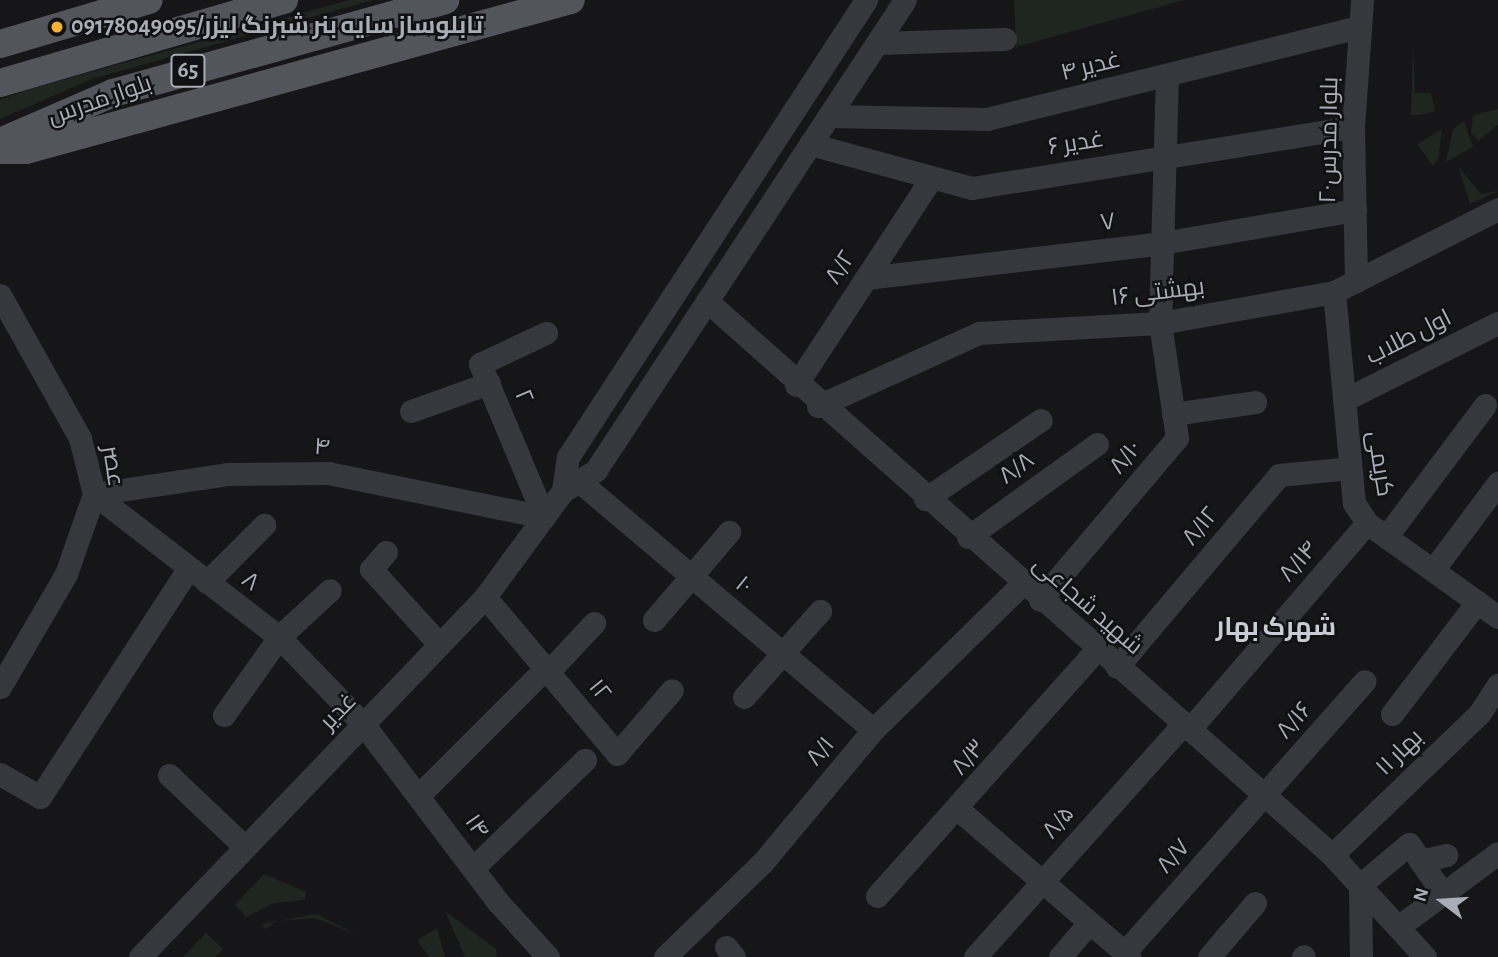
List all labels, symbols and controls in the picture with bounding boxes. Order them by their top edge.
place label: تابلوساز سایه بنر شبرنگ لیزر/09178049095 [71,13,483,41]
marker: تابلوساز سایه بنر شبرنگ لیزر/09178049095 [49,19,65,35]
street label: غدیر ۴ [1058,46,1124,88]
road number: 65 [169,52,207,90]
street label: بلوار مدرس [44,70,156,132]
street label: بلوار مدرس۲۰ [1314,76,1346,204]
street label: غدیر ۶ [1046,125,1106,163]
street label: ۷ [1099,208,1117,238]
street label: ۸/۲ [820,246,862,290]
street label: ۱۶ بهشتی [1110,273,1206,313]
street label: اول طلاب [1361,304,1457,372]
street label: ۲ [507,386,539,408]
street label: کریمی [1360,429,1398,499]
street label: ۴ [313,433,331,463]
street label: ۸/۱۰ [1104,435,1148,481]
street label: عصر [95,443,129,489]
street label: ۸/۸ [994,447,1040,491]
street label: ۸/۱۲ [1176,502,1226,552]
street label: ۸/۱۴ [1273,535,1325,589]
street label: شهید شجاعی [1026,550,1148,662]
street label: ۸ [235,566,265,598]
street label: ۱۰ [729,571,757,601]
district label: شهرک بهار [1216,612,1336,644]
street label: ۱۲ [581,674,617,708]
street label: غدیر [315,687,363,737]
street label: ۸/۱۶ [1271,696,1319,746]
street label: بهار ۱۱ [1370,724,1430,782]
street label: ۸/۱ [801,732,841,772]
street label: ۸/۳ [946,734,992,782]
street label: ۸/۵ [1037,800,1081,846]
street label: ۱۴ [458,809,494,845]
street label: ۸/۷ [1151,834,1197,880]
north arrow [1407,866,1477,936]
text: N [1410,886,1432,904]

